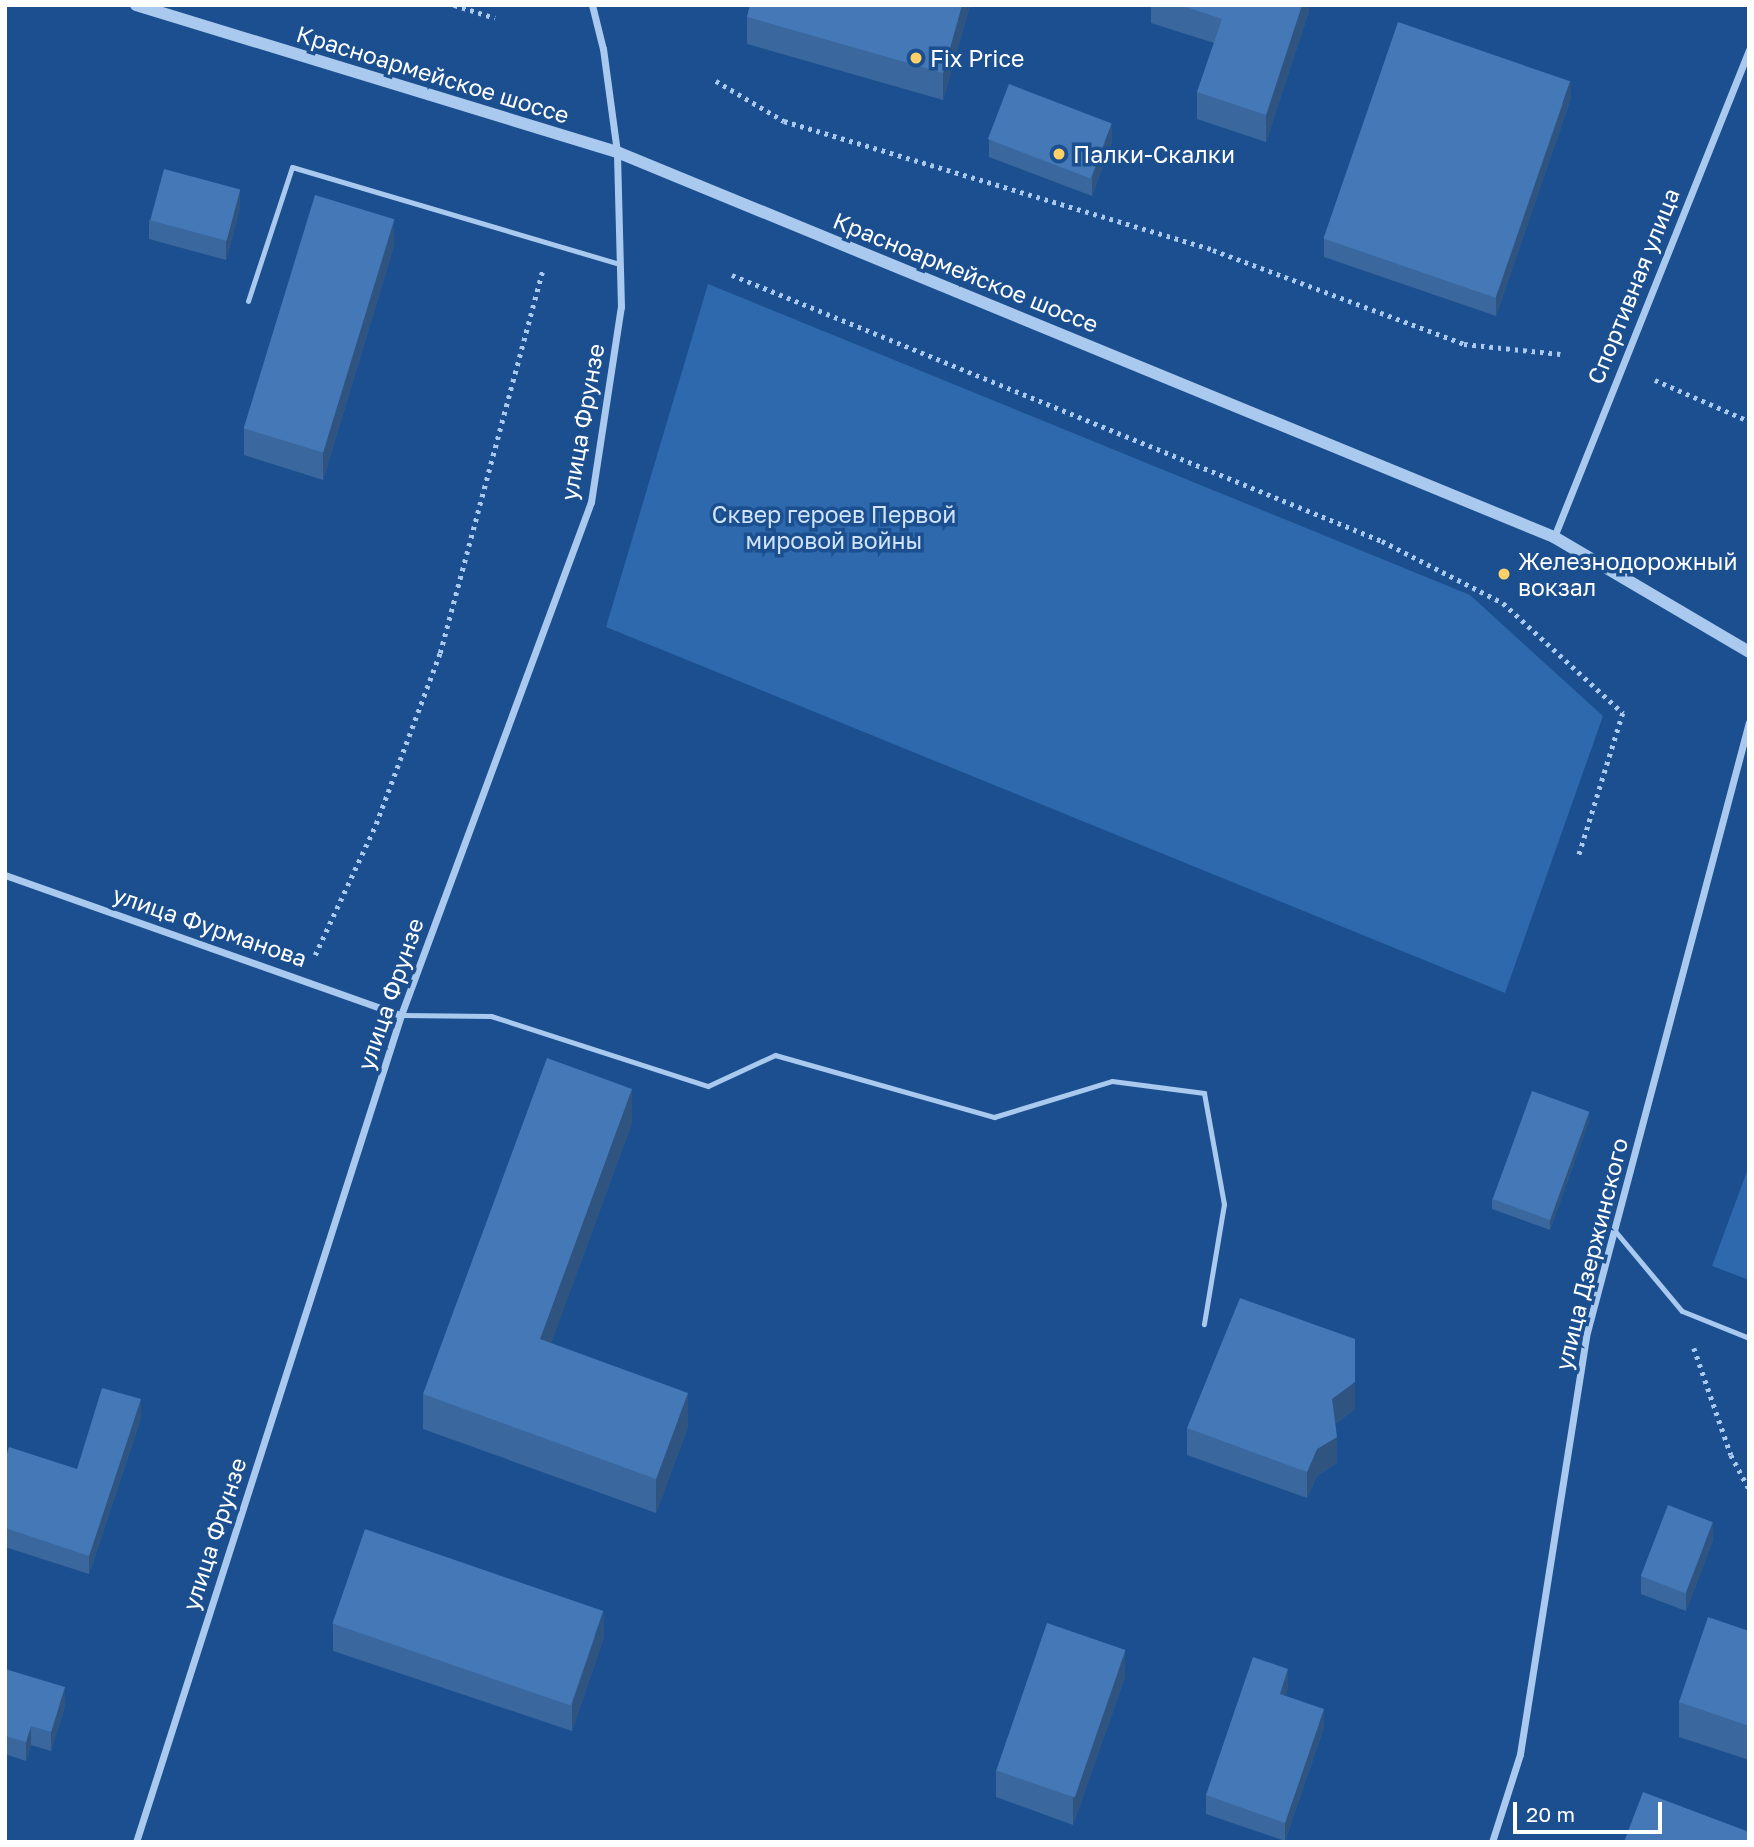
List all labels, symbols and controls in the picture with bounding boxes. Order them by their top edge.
street label: Красноармейское шоссе [293,19,573,129]
place label: Fix Price [930,44,1024,72]
marker: Fix Price [908,50,924,66]
place label: Палки-Скалки [1073,140,1235,168]
marker: Палки-Скалки [1051,146,1067,162]
street label: Спортивная улица [1581,184,1685,388]
street label: Красноармейское шоссе [829,206,1103,338]
street label: улица Фрунзе [555,341,609,503]
park label: Сквер героев Первой мировой войны [712,500,956,554]
place label: Железнодорожный вокзал [1518,547,1738,601]
marker: Железнодорожный вокзал [1496,566,1512,582]
street label: улица Фурманова [109,880,311,972]
street label: улица Фрунзе [351,914,429,1074]
street label: улица Дзержинского [1549,1135,1633,1373]
street label: улица Фрунзе [176,1454,252,1614]
scale bar [1516,1787,1665,1831]
text: 20 m [1526,1801,1575,1827]

